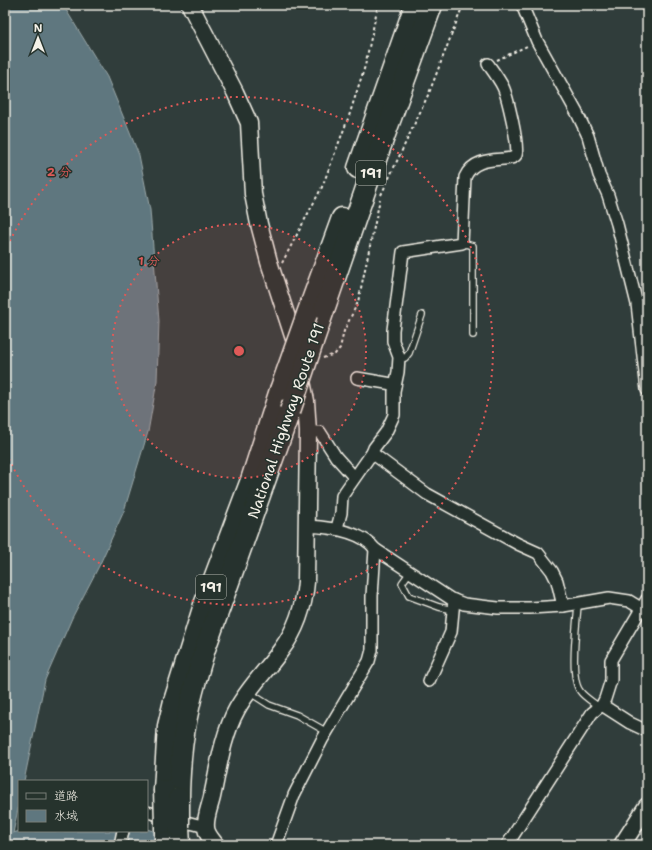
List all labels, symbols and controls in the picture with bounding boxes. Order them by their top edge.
north arrow [18,18,58,58]
text: N [34,21,43,36]
road number: 191 [356,161,386,185]
text: 2 分 [47,164,71,180]
text: 1 分 [138,253,160,269]
street label: National Highway Route 191 [243,321,329,521]
centre of rings [232,344,246,358]
road number: 191 [196,575,226,599]
legend [18,780,148,832]
text: 道路 [54,788,78,804]
text: 水域 [54,808,78,824]

